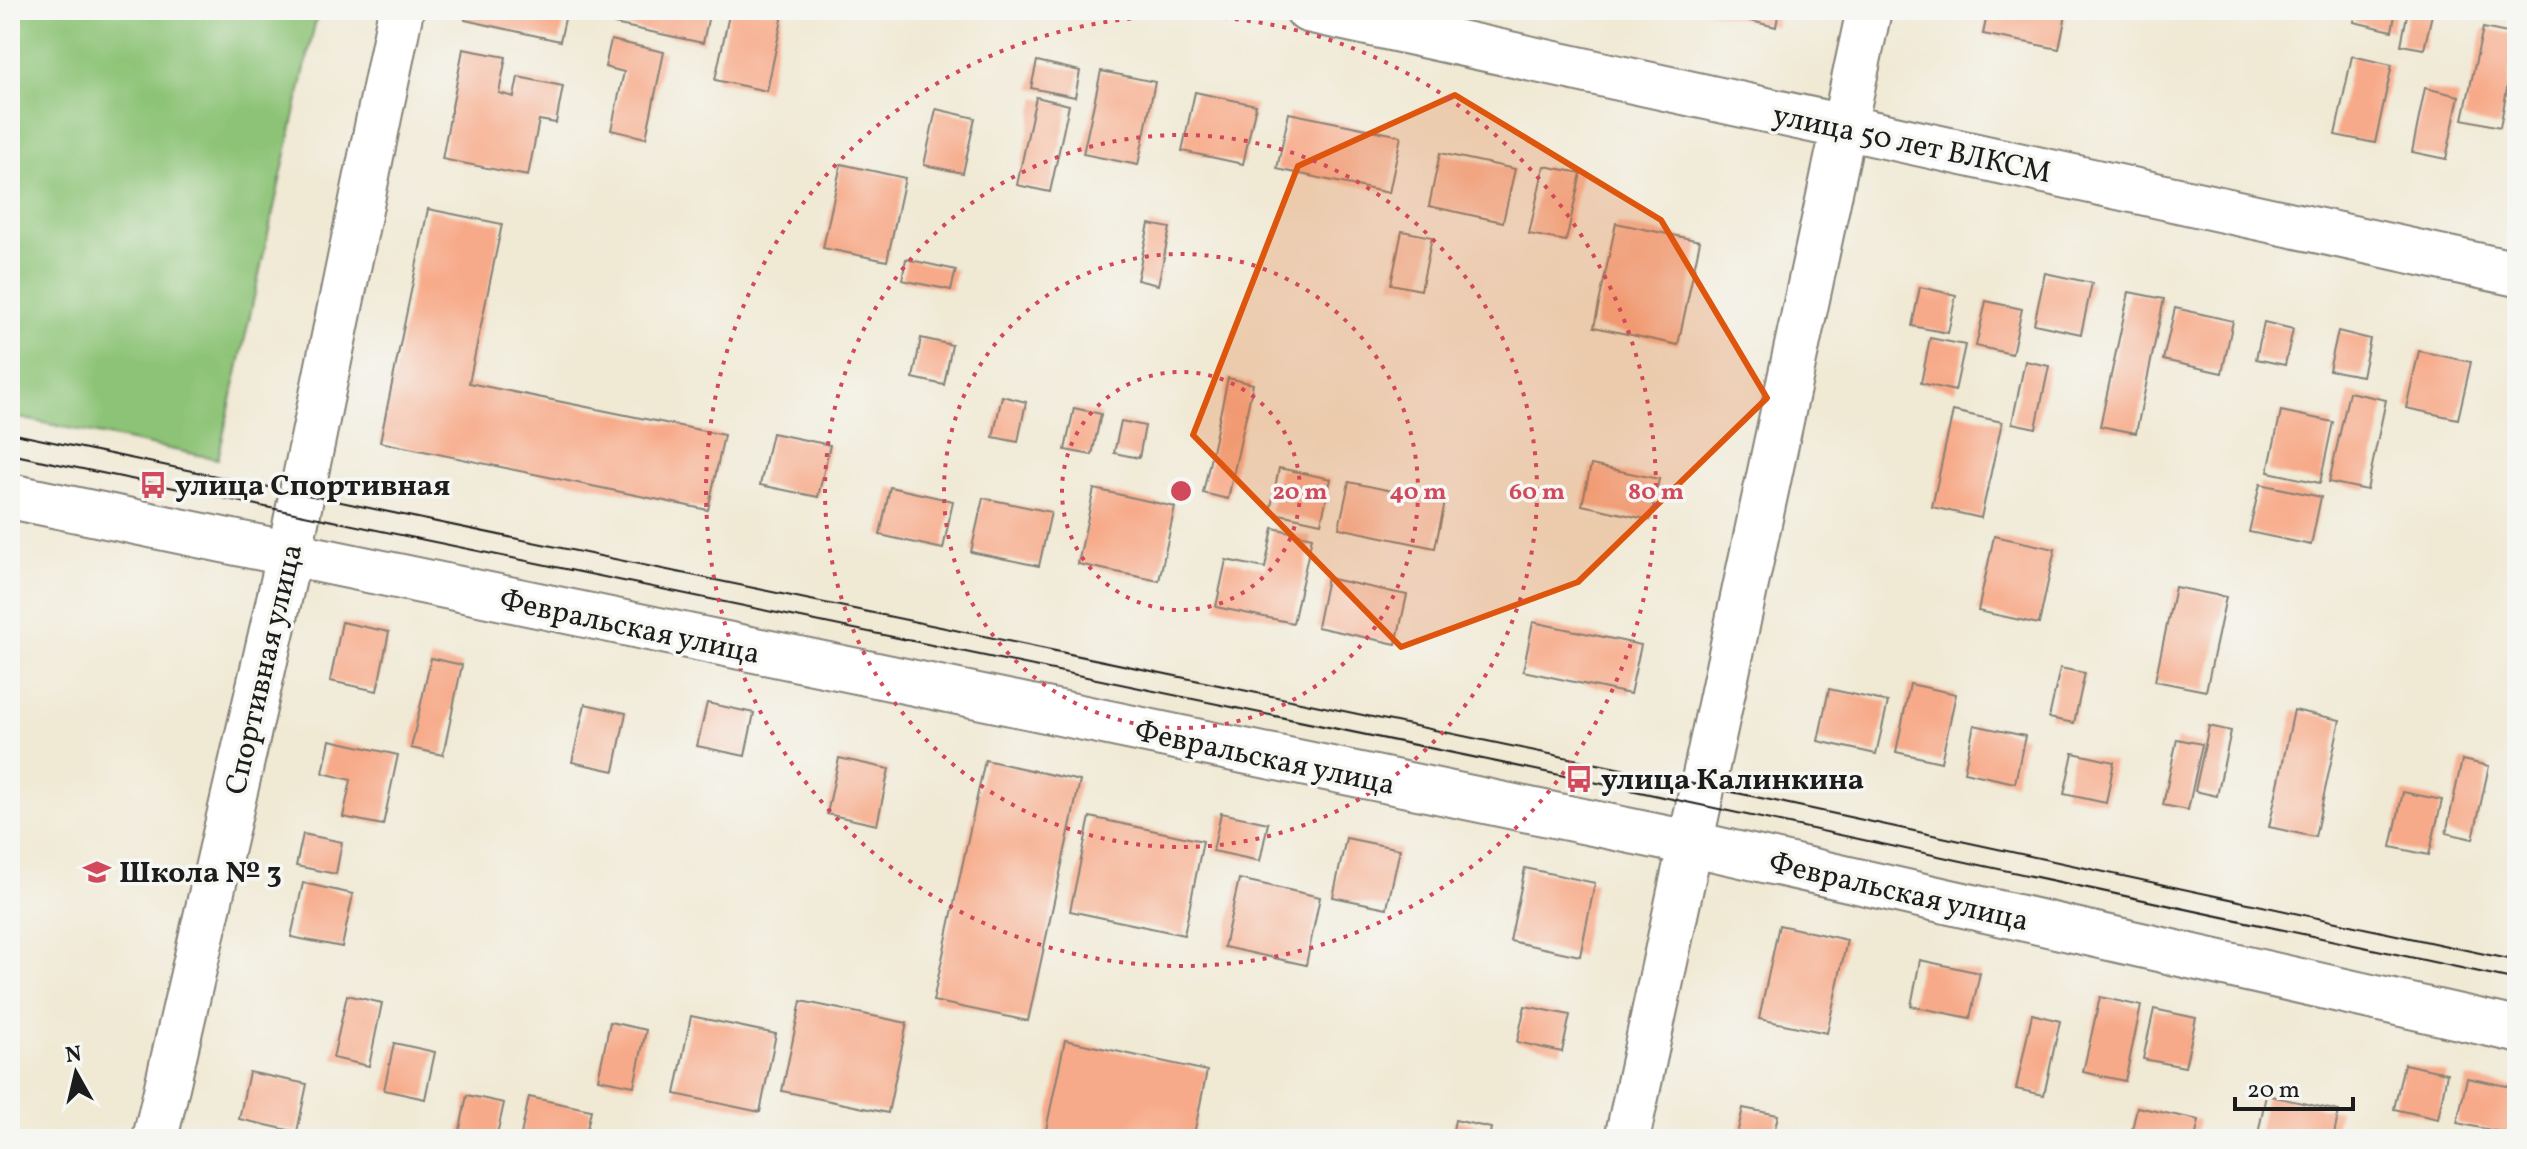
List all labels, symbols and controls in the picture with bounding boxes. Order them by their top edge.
street label: улица 50 лет ВЛКСМ [1768,95,2055,195]
place label: улица Спортивная [175,466,450,508]
bus stop icon: улица Спортивная [138,470,168,500]
text: 20 m [1272,476,1328,510]
text: 40 m [1390,476,1446,510]
text: 60 m [1509,476,1565,510]
text: 80 m [1628,476,1684,510]
centre of rings [1167,477,1195,505]
street label: Спортивная улица [216,540,314,799]
street label: Февральская улица [495,580,764,676]
street label: Февральская улица [1130,711,1399,807]
place label: улица Калинкина [1601,760,1864,802]
bus stop icon: улица Калинкина [1564,764,1594,794]
street label: Февральская улица [1765,843,2032,943]
place label: Школа № 3 [119,853,282,895]
school or university icon: Школа № 3 [82,857,112,887]
north arrow [36,1033,116,1113]
text: N [63,1039,84,1072]
scale bar [2235,1061,2353,1111]
text: 20 m [2247,1074,2300,1108]

